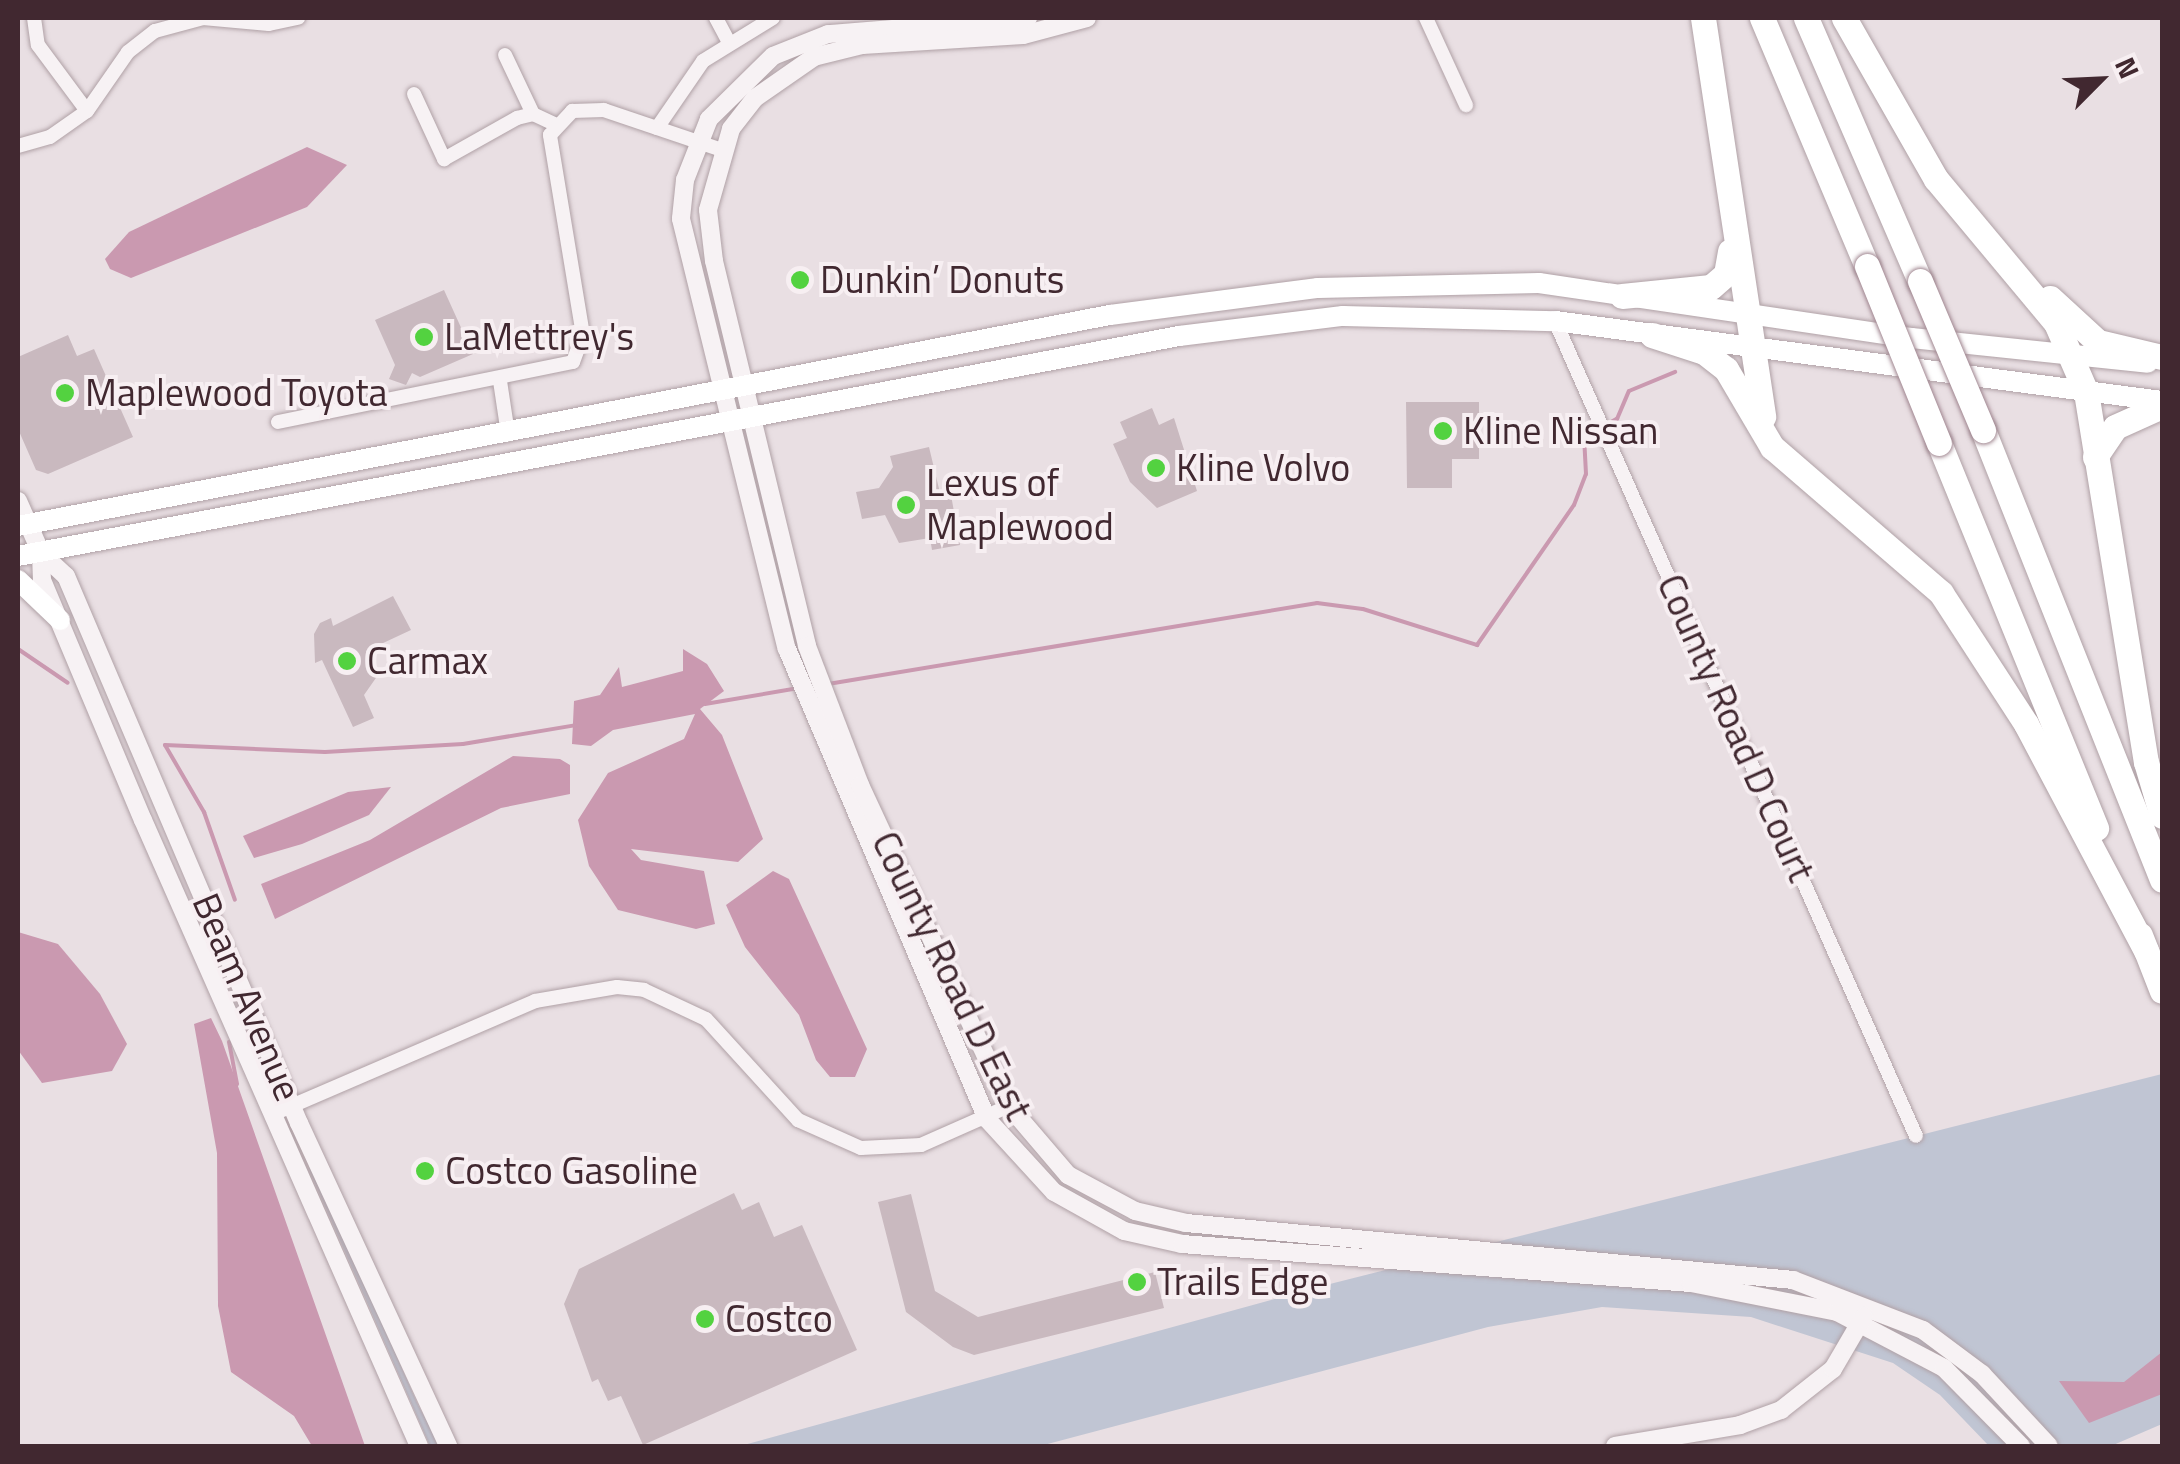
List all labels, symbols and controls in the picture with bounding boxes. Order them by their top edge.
north arrow [2050,30,2150,130]
text: N [2104,50,2151,85]
place label: Dunkin’ Donuts [820,257,1064,303]
marker: Dunkin’ Donuts [789,269,811,291]
place label: LaMettrey's [444,314,634,360]
marker: LaMettrey's [413,326,435,348]
place label: Maplewood Toyota [85,370,388,416]
marker: Maplewood Toyota [54,382,76,404]
place label: Kline Nissan [1463,408,1658,454]
marker: Kline Nissan [1432,420,1454,442]
place label: Kline Volvo [1176,445,1350,491]
marker: Kline Volvo [1145,457,1167,479]
place label: Lexus of Maplewood [926,460,1114,550]
marker: Lexus of Maplewood [895,494,917,516]
street label: County Road D Court [1648,567,1824,889]
place label: Carmax [367,638,488,684]
marker: Carmax [336,650,358,672]
street label: County Road D East [862,824,1042,1128]
street label: Beam Avenue [183,887,311,1107]
place label: Costco Gasoline [445,1148,698,1194]
marker: Costco Gasoline [414,1160,436,1182]
place label: Trails Edge [1157,1259,1329,1305]
marker: Trails Edge [1126,1271,1148,1293]
place label: Costco [725,1296,833,1342]
marker: Costco [694,1308,716,1330]

